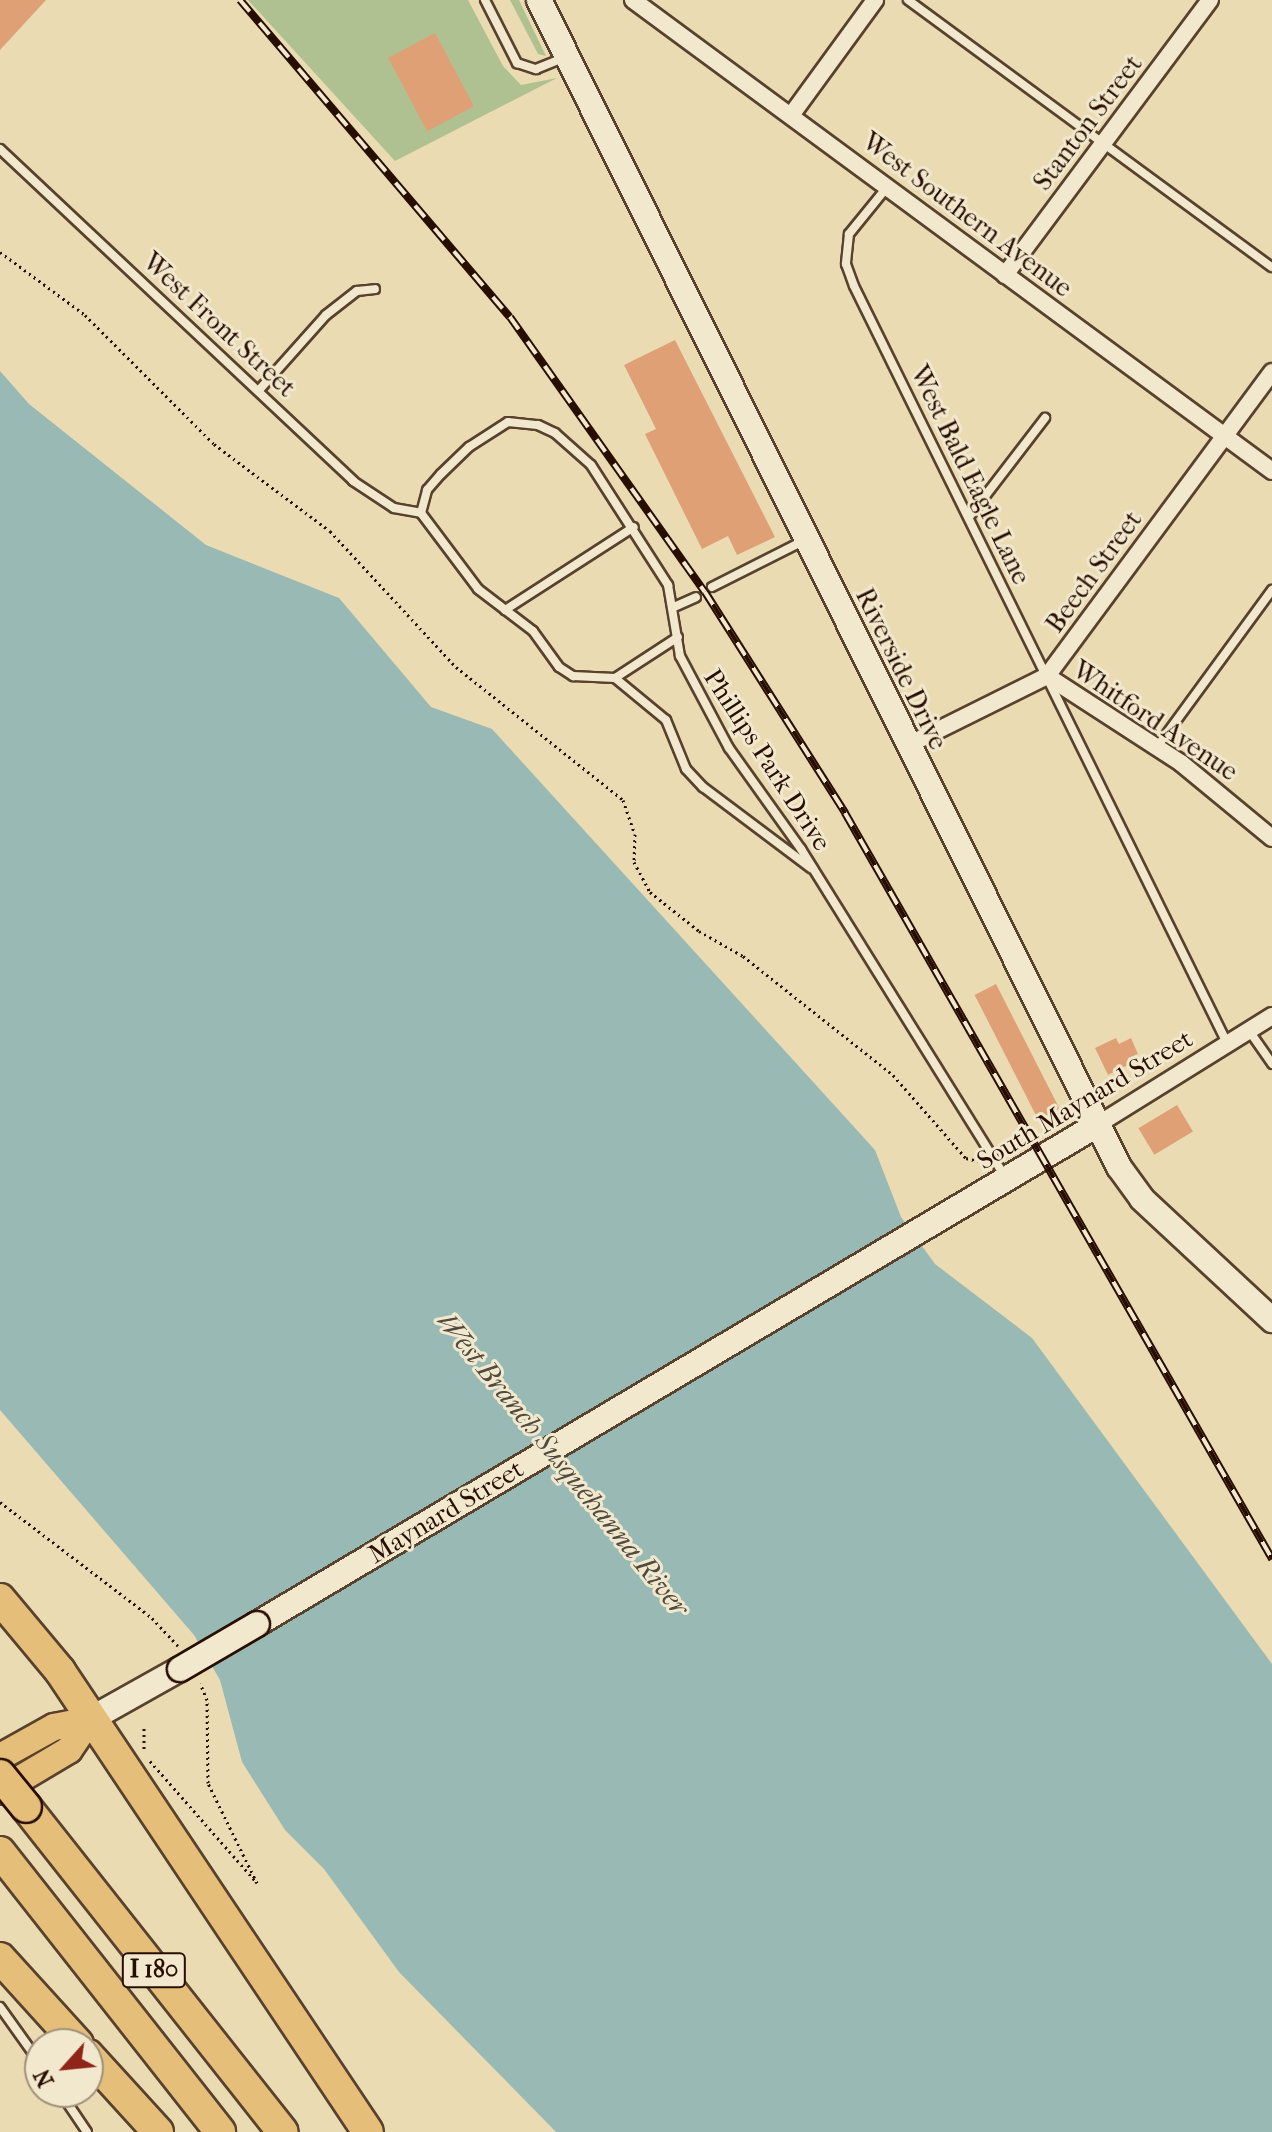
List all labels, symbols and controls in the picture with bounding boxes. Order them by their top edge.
street label: Stanton Street [1027,49,1149,197]
street label: West Southern Avenue [856,126,1078,304]
street label: West Front Street [136,246,302,404]
street label: West Bald Eagle Lane [903,360,1037,590]
street label: Beech Street [1039,505,1149,639]
street label: Riverside Drive [848,583,954,755]
street label: Whitford Avenue [1067,654,1243,788]
street label: Phillips Park Drive [697,663,837,857]
street label: South Maynard Street [972,1023,1198,1177]
water label: West Branch Susquehanna River [430,1305,696,1623]
street label: Maynard Street [363,1453,529,1571]
road number: I 180 [120,1950,188,1990]
north arrow [24,2028,104,2108]
text: N [29,2065,60,2091]

